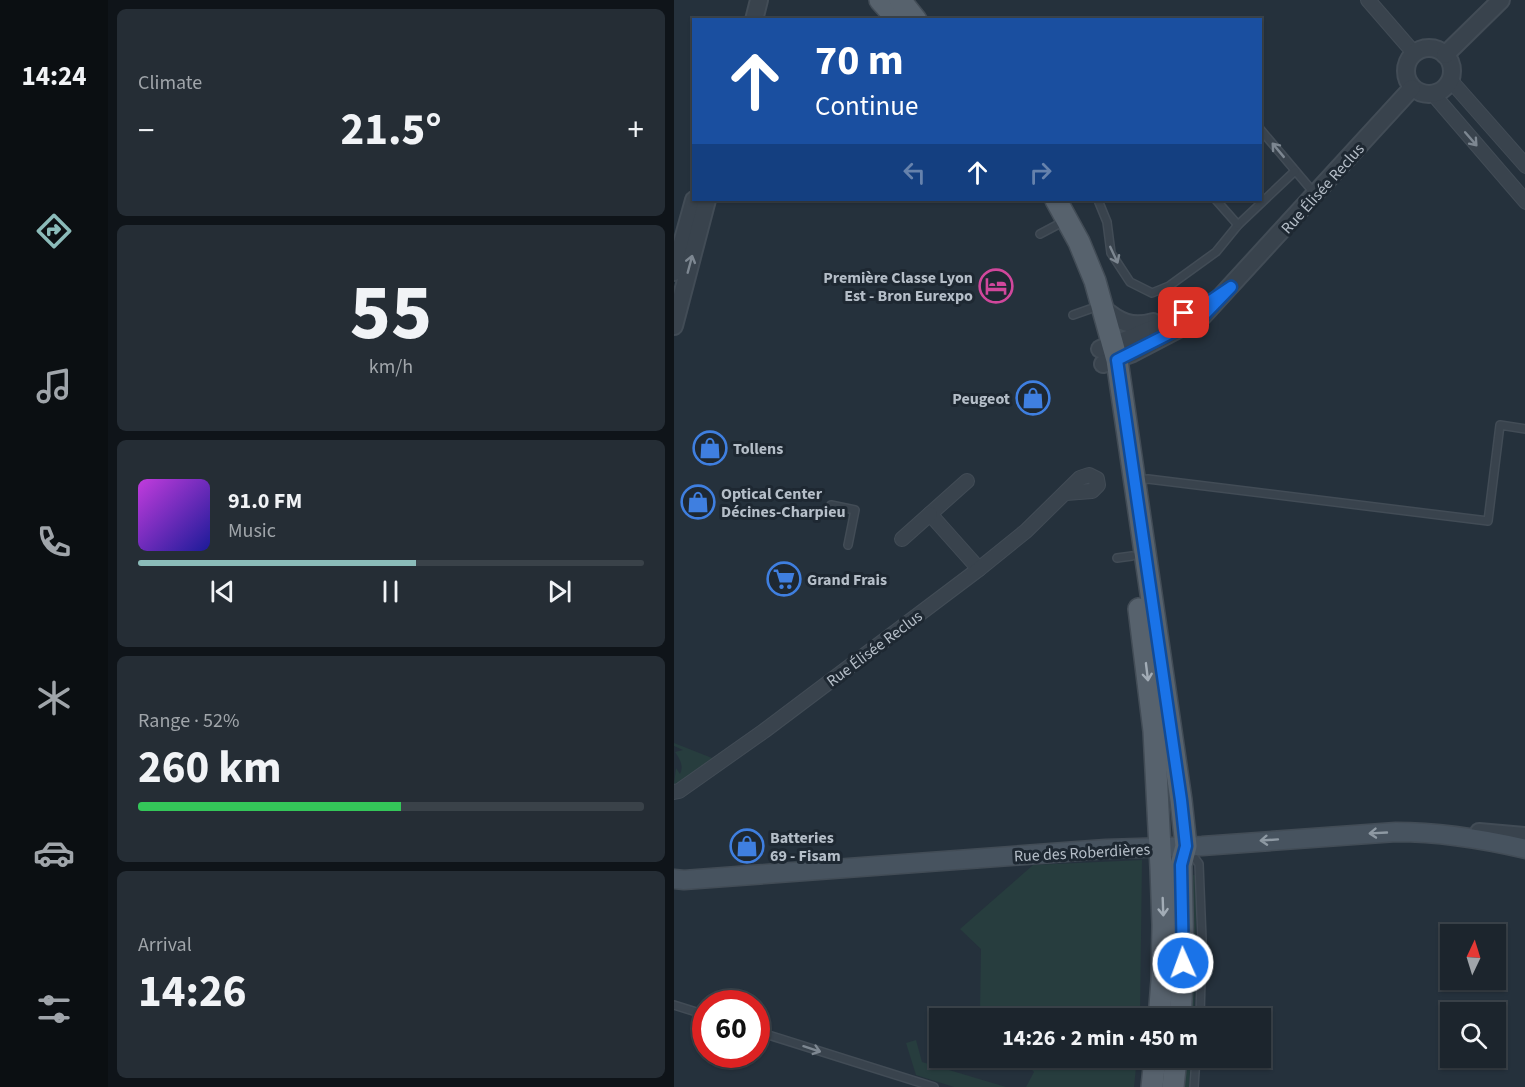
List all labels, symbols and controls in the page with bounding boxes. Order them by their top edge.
text: 70 m [815,31,904,91]
icon: ahead [716,42,794,120]
text: 14:24 [21,57,87,96]
text: Climate [138,69,202,97]
text: Continue [815,87,918,126]
text: 21.5° [340,98,442,162]
text: − [138,107,154,154]
text: + [628,107,644,154]
one-way arrow [1464,131,1478,146]
street label: Rue Élisée Reclus [1276,138,1370,239]
one-way arrow [1271,142,1284,158]
icon: left [898,156,931,189]
icon: ahead [961,156,994,189]
icon: right [1024,156,1057,189]
icon: directions [33,210,75,252]
one-way arrow [1109,246,1120,264]
one-way arrow [685,255,696,274]
text: 55 [350,258,432,369]
place label: Première Classe Lyon Est - Bron Eurexpo [823,267,973,307]
hotel icon: Première Classe Lyon Est - Bron Eurexpo [978,268,1014,304]
pin [1158,287,1209,338]
icon: arrive [1167,296,1200,329]
text: km/h [369,353,413,381]
icon: music [33,365,75,407]
shop icon: Peugeot [1015,380,1051,416]
place label: Peugeot [952,388,1010,410]
shop icon: Tollens [692,430,728,466]
place label: Tollens [733,438,783,460]
place label: Optical Center Décines-Charpieu [721,483,846,523]
shop icon: Optical Center Décines-Charpieu [680,484,716,520]
text: 91.0 FM [228,485,302,517]
text: Music [228,517,276,545]
icon: phone [33,521,75,563]
supermarket icon: Grand Frais [766,561,802,597]
place label: Grand Frais [807,569,887,591]
icon: previous [206,575,239,608]
icon: pause [374,575,407,608]
icon: next [543,575,576,608]
street label: Rue Élisée Reclus [822,605,927,692]
one-way arrow [1141,661,1152,681]
icon: climate [33,677,75,719]
text: Range · 52% [138,707,239,735]
text: 260 km [138,736,282,800]
place label: Batteries 69 - Fisam [770,827,841,867]
shop icon: Batteries 69 - Fisam [729,828,765,864]
one-way arrow [1368,828,1388,839]
icon: car [33,832,75,874]
one-way arrow [1260,835,1280,846]
street label: Rue des Roberdières [1013,838,1151,868]
one-way arrow [1157,896,1168,916]
north arrow [1440,924,1506,990]
map controls [1440,924,1506,1068]
text: Arrival [138,931,192,959]
position arrow [1151,931,1215,995]
text: 14:26 [138,960,247,1024]
icon: filters [33,988,75,1030]
speed limit sign: 60 [692,990,770,1068]
button: search [1440,1002,1506,1068]
text: 14:26 · 2 min · 450 m [1002,1022,1198,1054]
one-way arrow [802,1044,821,1055]

